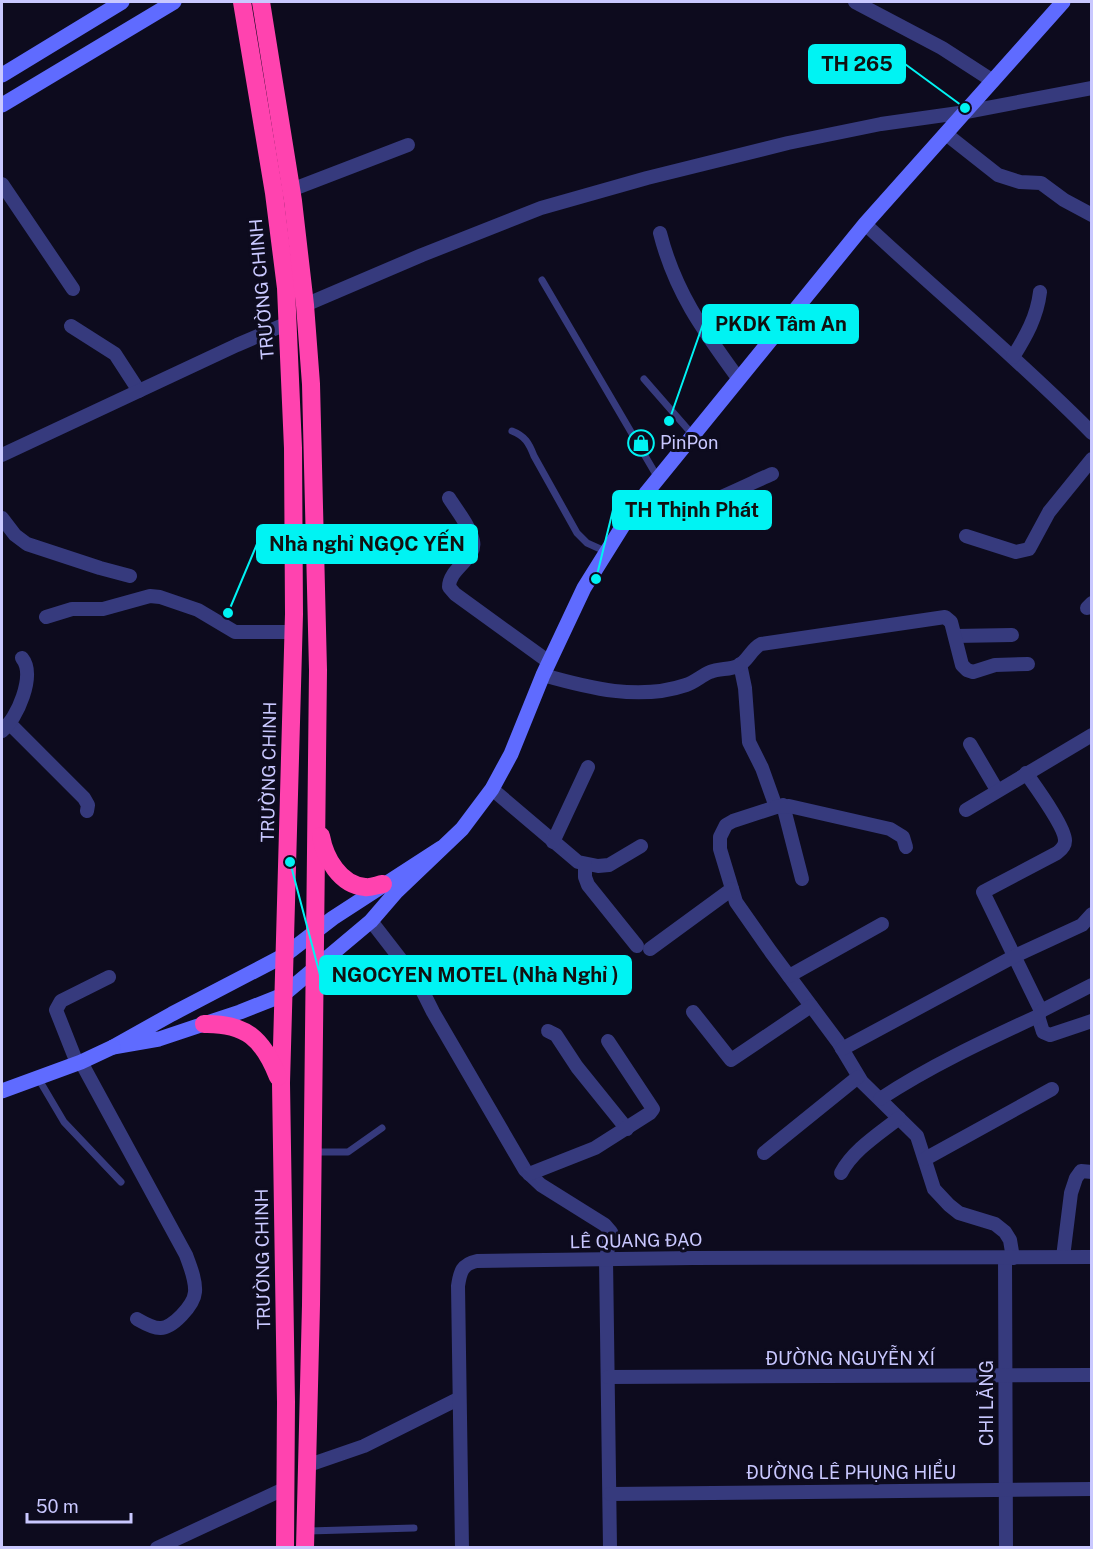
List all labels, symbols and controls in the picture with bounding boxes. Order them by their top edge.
callout: TH 265 [809,45,905,83]
text: TH 265 [821,52,893,76]
street label: TRƯỜNG CHINH [244,218,278,360]
callout: PKDK Tâm An [703,305,858,343]
text: PKDK Tâm An [715,312,847,336]
shop icon: PinPon [626,428,656,458]
place label: PinPon [660,432,718,453]
callout: TH Thịnh Phát [613,491,771,529]
text: TH Thịnh Phát [625,498,759,522]
callout: Nhà nghỉ NGỌC YẾN [257,525,477,563]
text: Nhà nghỉ NGỌC YẾN [269,529,465,556]
street label: TRƯỜNG CHINH [256,701,280,843]
callout: NGOCYEN MOTEL (Nhà Nghỉ ) [320,956,631,994]
text: NGOCYEN MOTEL (Nhà Nghỉ ) [331,963,619,987]
street label: TRƯỜNG CHINH [250,1188,274,1330]
street label: LÊ QUANG ĐẠO [570,1229,702,1252]
street label: ĐƯỜNG NGUYỄN XÍ [765,1344,936,1369]
street label: CHI LĂNG [976,1360,997,1446]
street label: ĐƯỜNG LÊ PHỤNG HIỂU [746,1458,956,1483]
scale bar [27,1486,130,1524]
text: 50 m [36,1496,79,1517]

